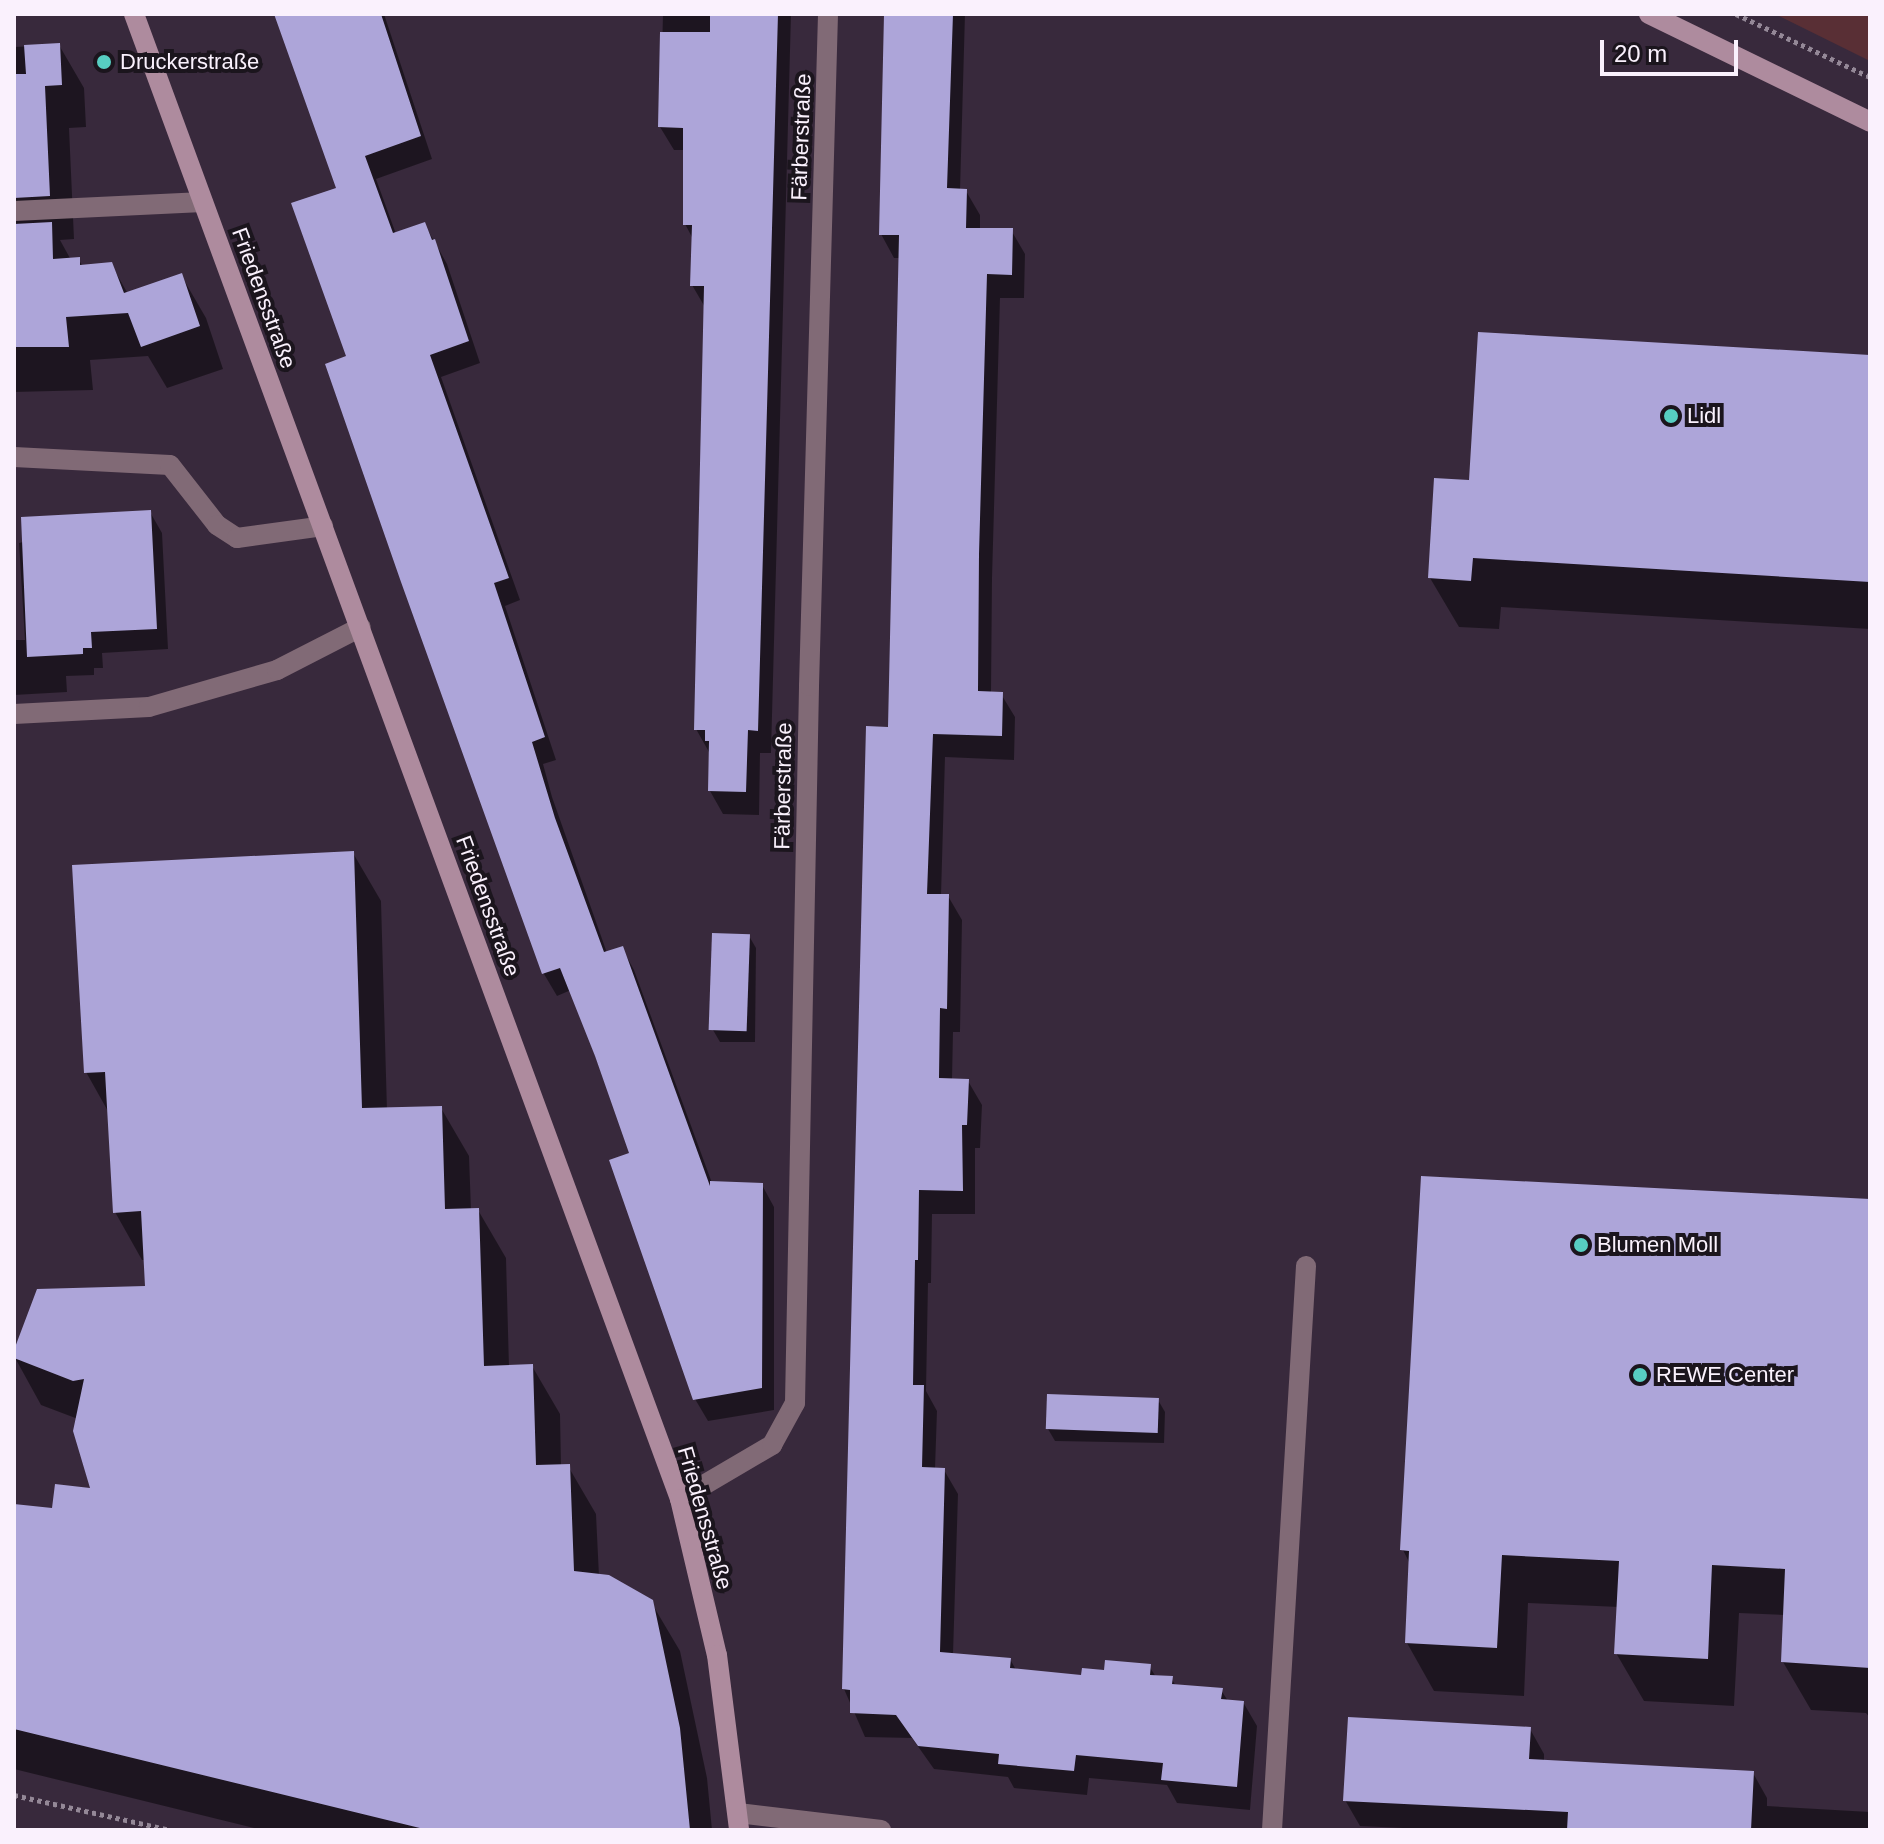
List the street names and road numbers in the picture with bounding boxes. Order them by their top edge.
street label: Färberstraße [786,73,816,201]
street label: Friedensstraße [226,224,302,372]
street label: Färberstraße [769,722,797,850]
street label: Friedensstraße [450,832,526,980]
street label: Friedensstraße [672,1443,738,1593]

